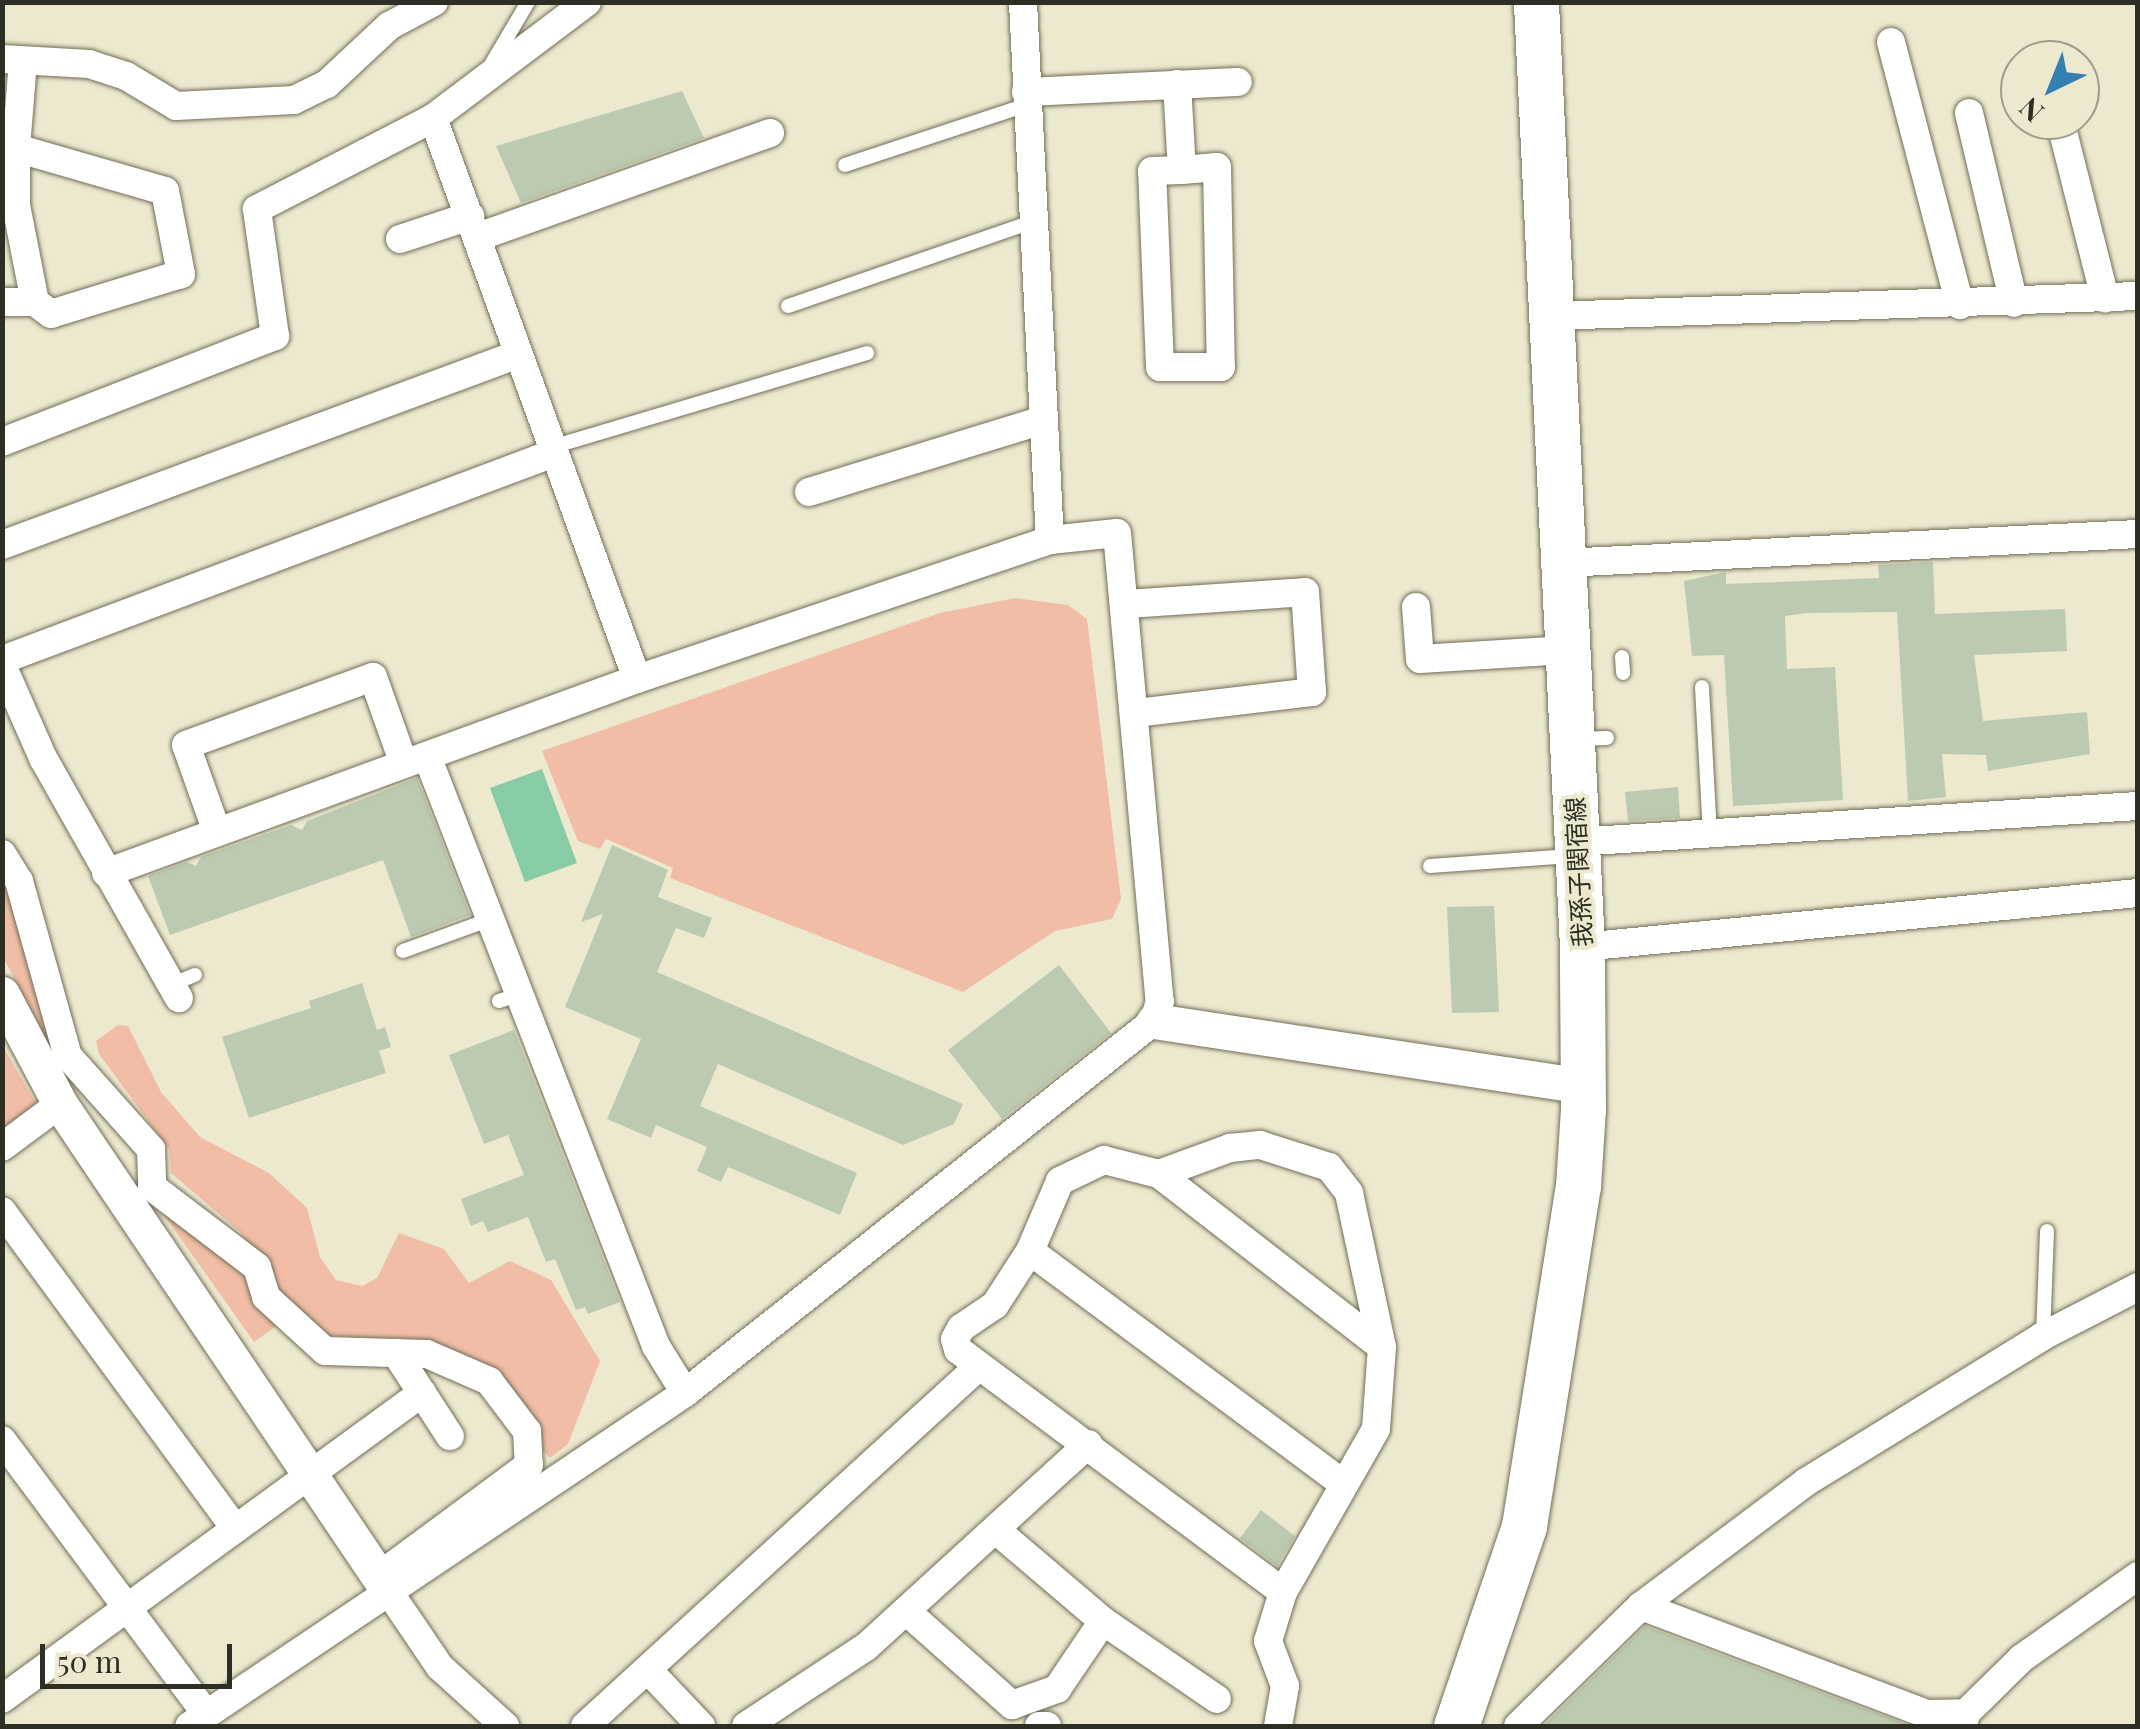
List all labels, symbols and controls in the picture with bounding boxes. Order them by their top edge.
north arrow [2000,40,2100,140]
text: N [2011,90,2051,131]
street label: 我孫子関宿線 [1559,796,1597,948]
scale bar [45,1624,238,1686]
text: 50 m [57,1641,122,1681]

